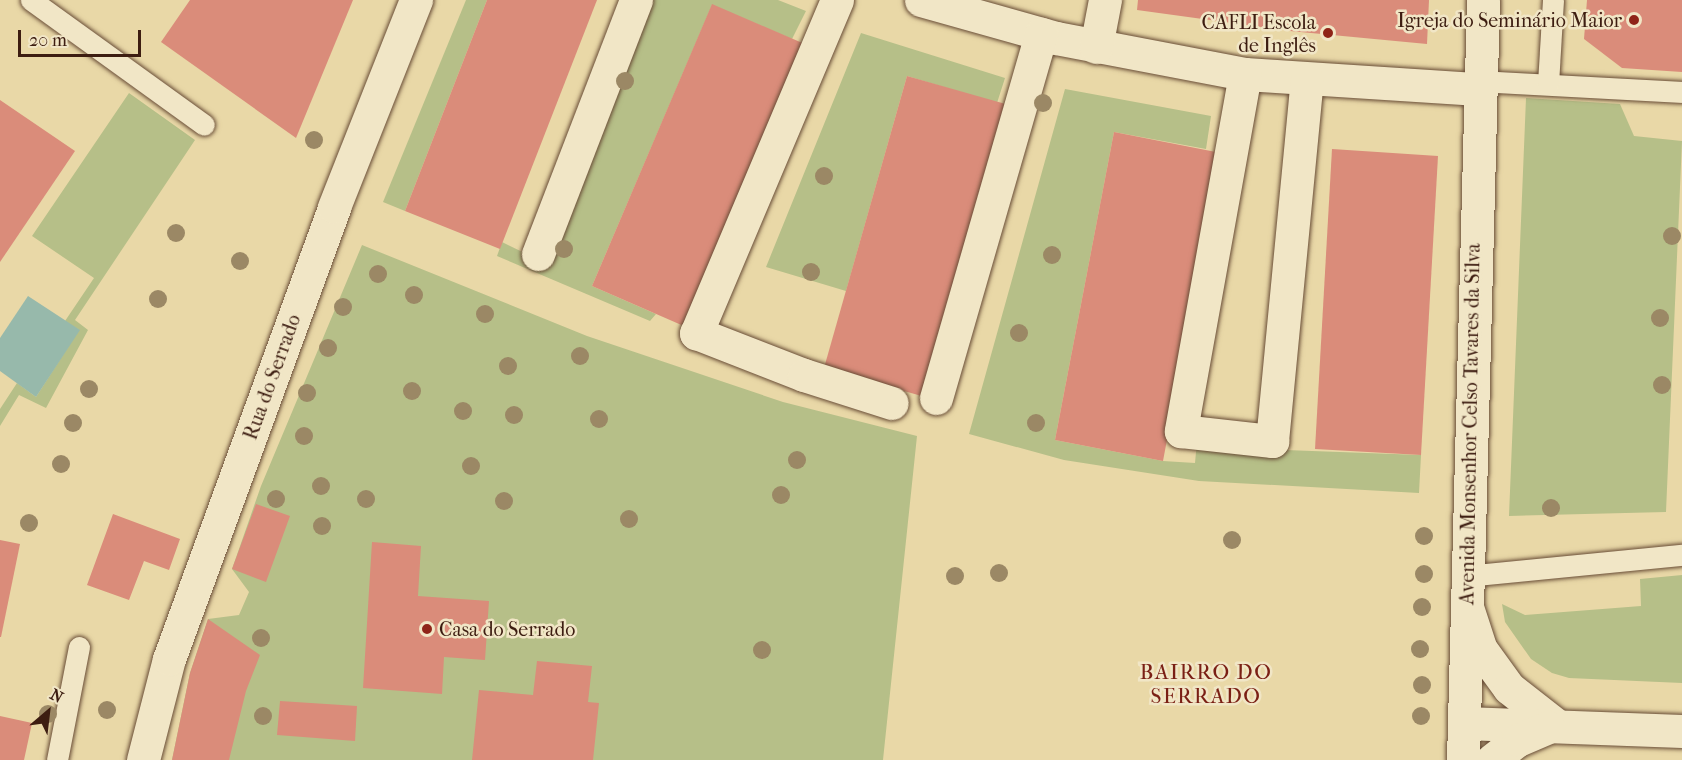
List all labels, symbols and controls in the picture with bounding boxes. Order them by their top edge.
place label: Igreja do Seminário Maior [1397,8,1622,32]
place label: CAFLI Escola de Inglês [1202,10,1316,57]
marker: Igreja do Seminário Maior [1627,13,1641,27]
scale bar [21,18,144,56]
marker: CAFLI Escola de Inglês [1321,26,1335,40]
text: 20 m [29,30,67,51]
street label: Avenida Monsenhor Celso Tavares da Silva [1455,243,1485,605]
street label: Rua do Serrado [238,311,306,443]
place label: Casa do Serrado [439,617,575,641]
marker: Casa do Serrado [420,622,434,636]
district label: BAIRRO DO SERRADO [1140,659,1272,709]
north arrow [18,682,78,742]
text: N [47,684,66,707]

